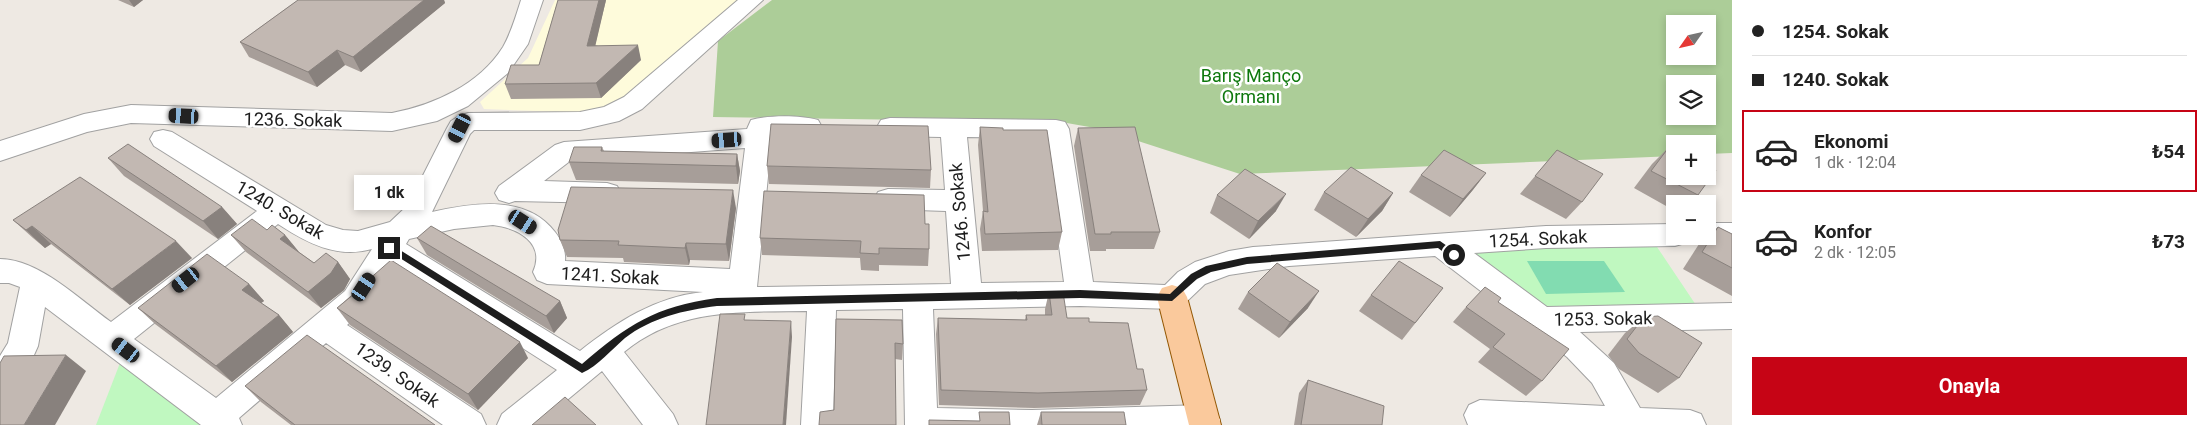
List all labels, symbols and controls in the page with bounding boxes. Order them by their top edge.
north arrow [1666,15,1716,65]
map controls [1666,15,1716,245]
text: 1254. Sokak [1782,20,1889,43]
park label: Barış Manço Ormanı [1201,65,1301,107]
text: 1240. Sokak [1782,68,1889,91]
button: layers [1666,75,1716,125]
car [168,108,199,124]
street label: 1236. Sokak [243,108,343,131]
car [446,111,473,145]
icon: car [1754,129,1799,174]
text: Ekonomi [1814,130,1888,153]
car [711,131,742,149]
button: + [1666,135,1716,185]
text: ₺54 [2152,140,2185,163]
text: 1 dk · 12:04 [1814,153,1896,172]
street label: 1246. Sokak [945,161,974,262]
street label: 1240. Sokak [232,176,329,244]
callout: 1 dk [354,176,424,210]
text: 1 dk [374,183,404,202]
button: − [1666,195,1716,245]
car [506,208,539,236]
icon: car [1754,219,1799,264]
text: Konfor [1814,220,1872,243]
street label: 1254. Sokak [1488,225,1589,252]
text: ₺73 [2152,230,2185,253]
route end [378,237,400,259]
text: 2 dk · 12:05 [1814,243,1896,262]
route start [1443,244,1465,266]
street label: 1241. Sokak [560,262,661,289]
car [169,265,202,295]
car [349,270,378,304]
street label: 1253. Sokak [1553,307,1653,330]
car [109,335,142,365]
street label: 1239. Sokak [351,338,444,412]
button: Onayla [1752,357,2187,415]

